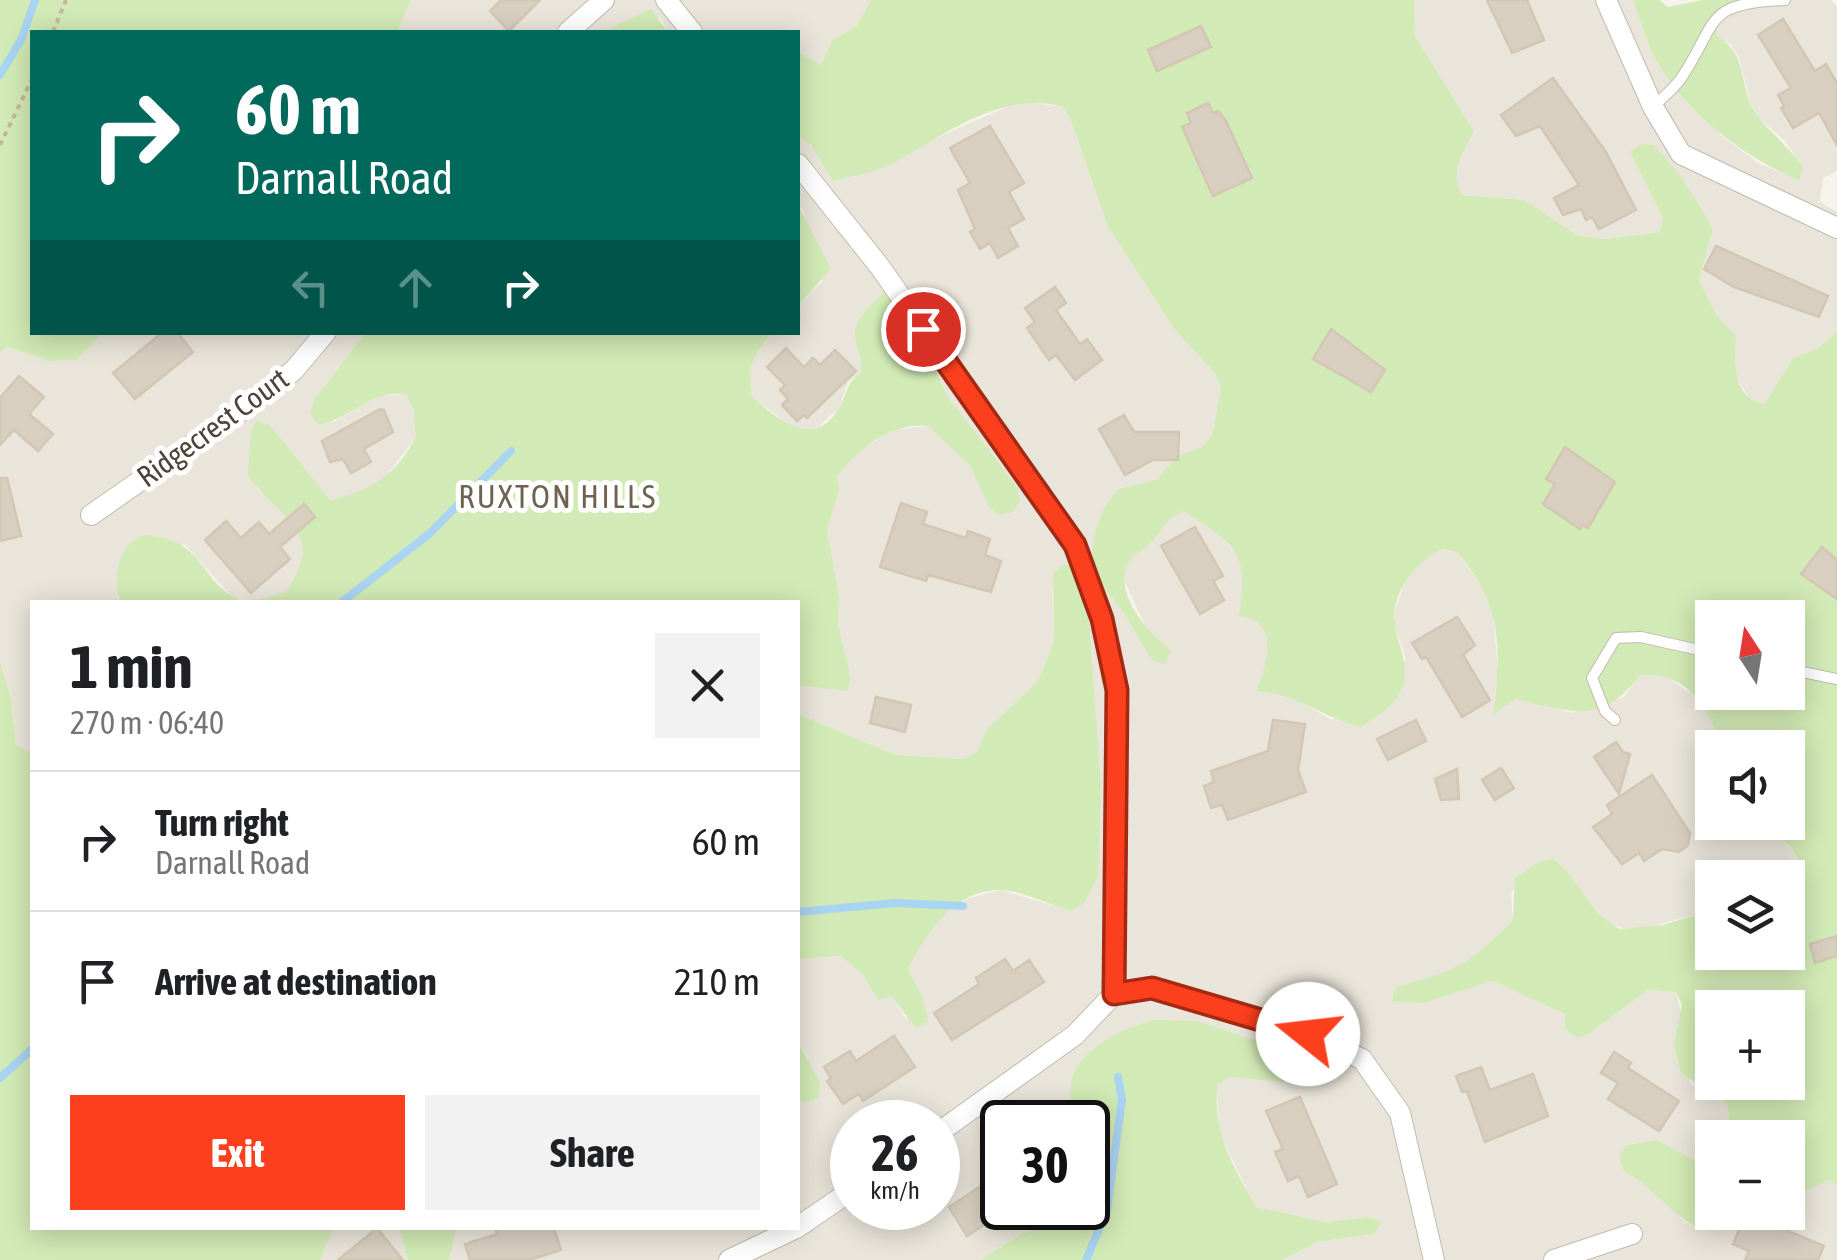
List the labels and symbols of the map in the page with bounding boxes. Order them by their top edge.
pin [881,287,966,372]
street label: Ridgecrest Court [130,361,294,493]
district label: RUXTON HILLS [458,478,658,515]
north arrow [1695,600,1805,710]
position arrow [1256,982,1360,1086]
speed limit sign: 30 [980,1100,1110,1230]

